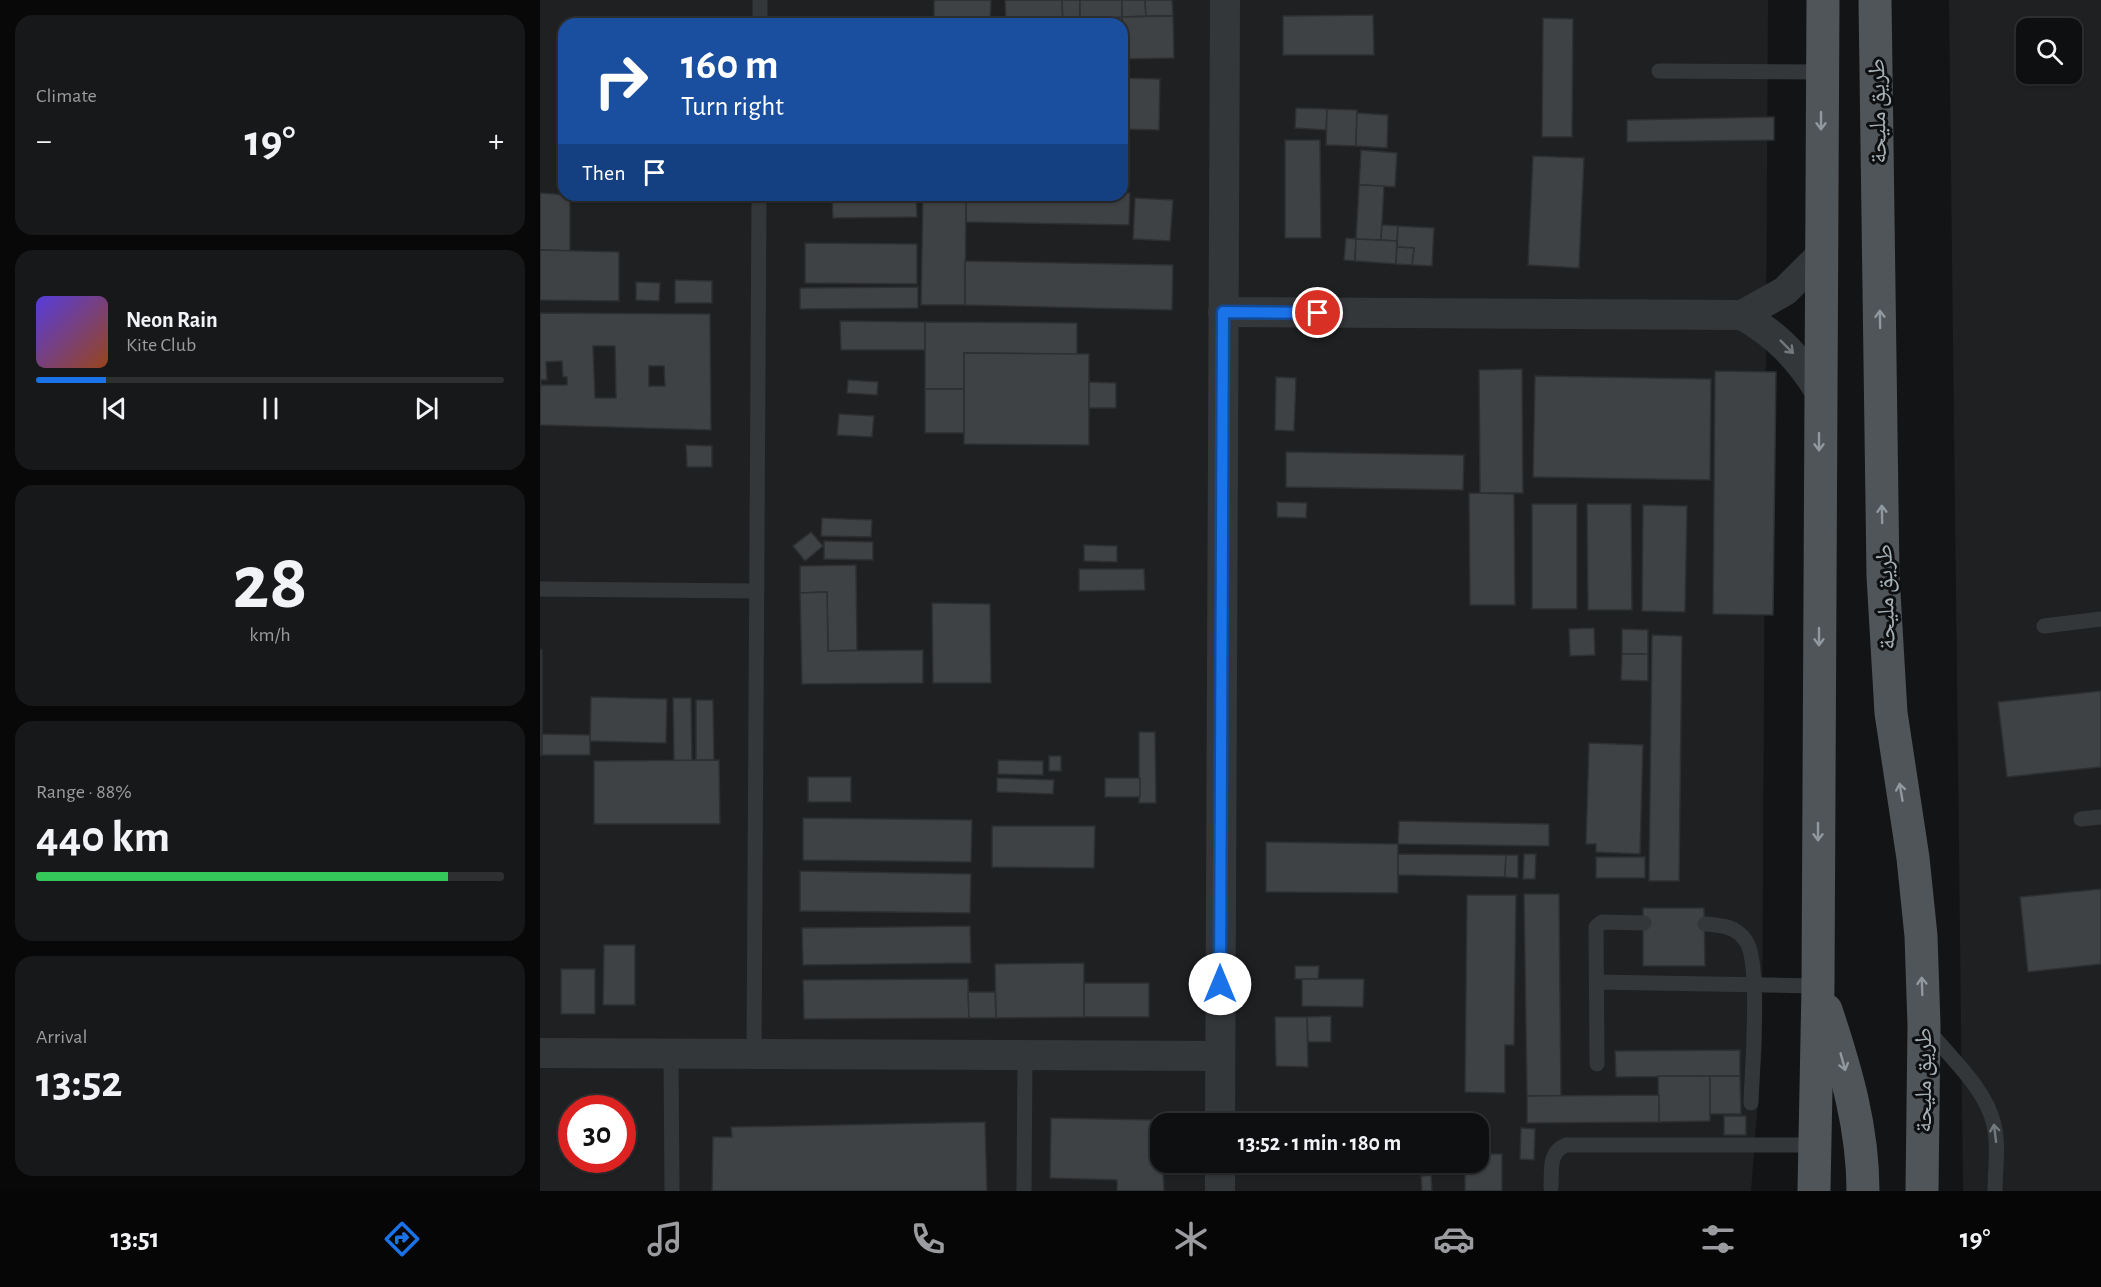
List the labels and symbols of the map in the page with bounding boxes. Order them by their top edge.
street label: طريق مليحة [1865,58,1892,164]
one-way arrow [1815,111,1827,131]
pin [1292,287,1343,338]
one-way arrow [1874,309,1886,329]
one-way arrow [1779,340,1794,355]
one-way arrow [1813,432,1825,452]
one-way arrow [1877,504,1888,524]
street label: طريق مليحة [1872,544,1901,650]
one-way arrow [1813,627,1825,647]
one-way arrow [1896,783,1907,802]
one-way arrow [1812,822,1824,842]
position arrow [1188,952,1252,1016]
one-way arrow [1917,976,1928,996]
street label: طريق مليحة [1912,1027,1937,1133]
one-way arrow [1837,1052,1849,1071]
speed limit sign: 30 [558,1095,636,1173]
one-way arrow [1989,1123,2000,1143]

